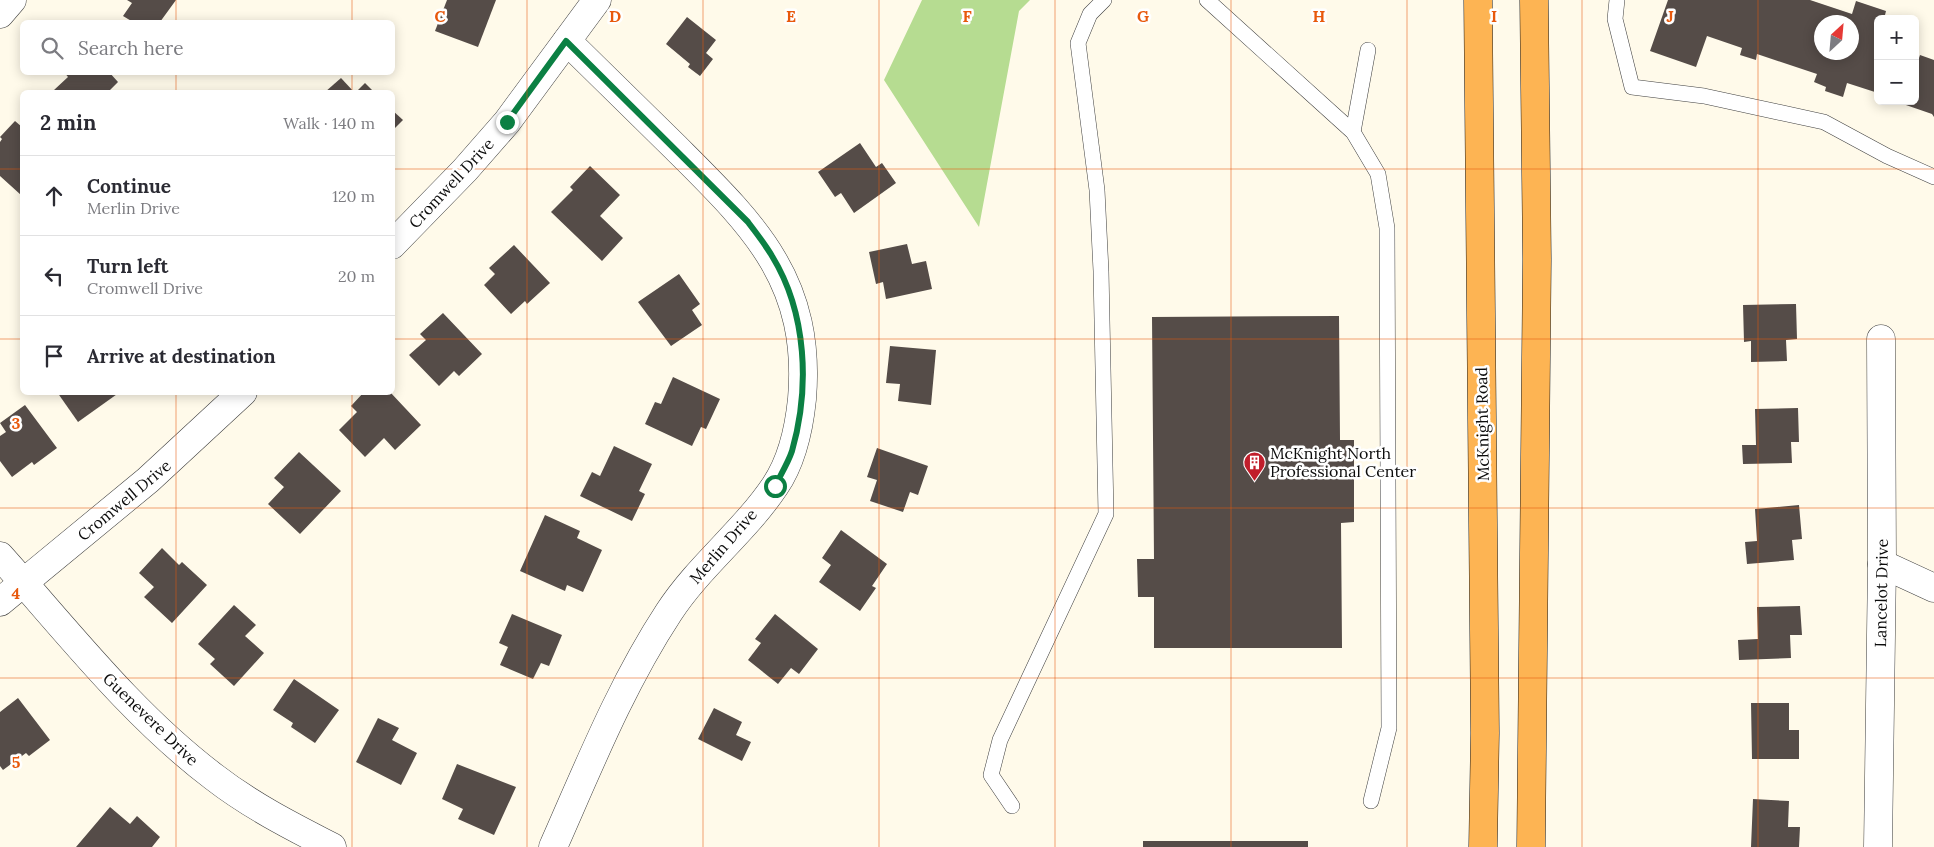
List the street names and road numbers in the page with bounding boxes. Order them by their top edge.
street label: Cromwell Drive [404,134,498,232]
street label: McKnight Road [1471,366,1493,481]
street label: Cromwell Drive [73,455,175,545]
street label: Merlin Drive [685,504,761,588]
street label: Lancelot Drive [1870,538,1892,648]
street label: Guenevere Drive [99,668,203,770]

